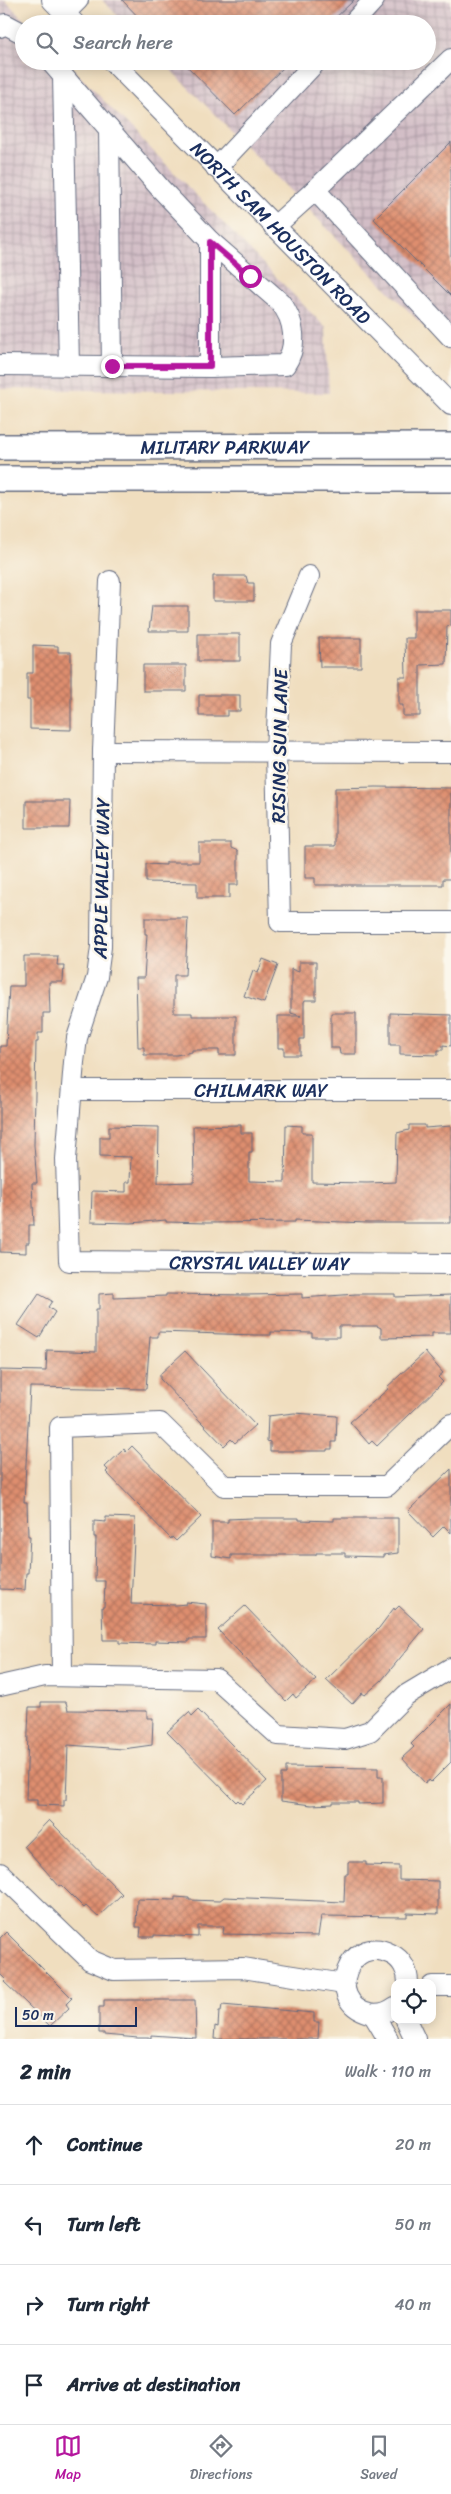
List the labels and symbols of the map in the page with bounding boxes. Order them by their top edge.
street label: NORTH SAM HOUSTON ROAD [182,133,380,333]
route start [239,265,262,288]
route end [101,355,124,378]
street label: MILITARY PARKWAY [141,430,311,464]
street label: RISING SUN LANE [262,667,297,823]
street label: APPLE VALLEY WAY [84,796,119,960]
street label: CHILMARK WAY [194,1074,329,1107]
street label: CRYSTAL VALLEY WAY [169,1246,351,1280]
scale bar [15,2004,138,2027]

